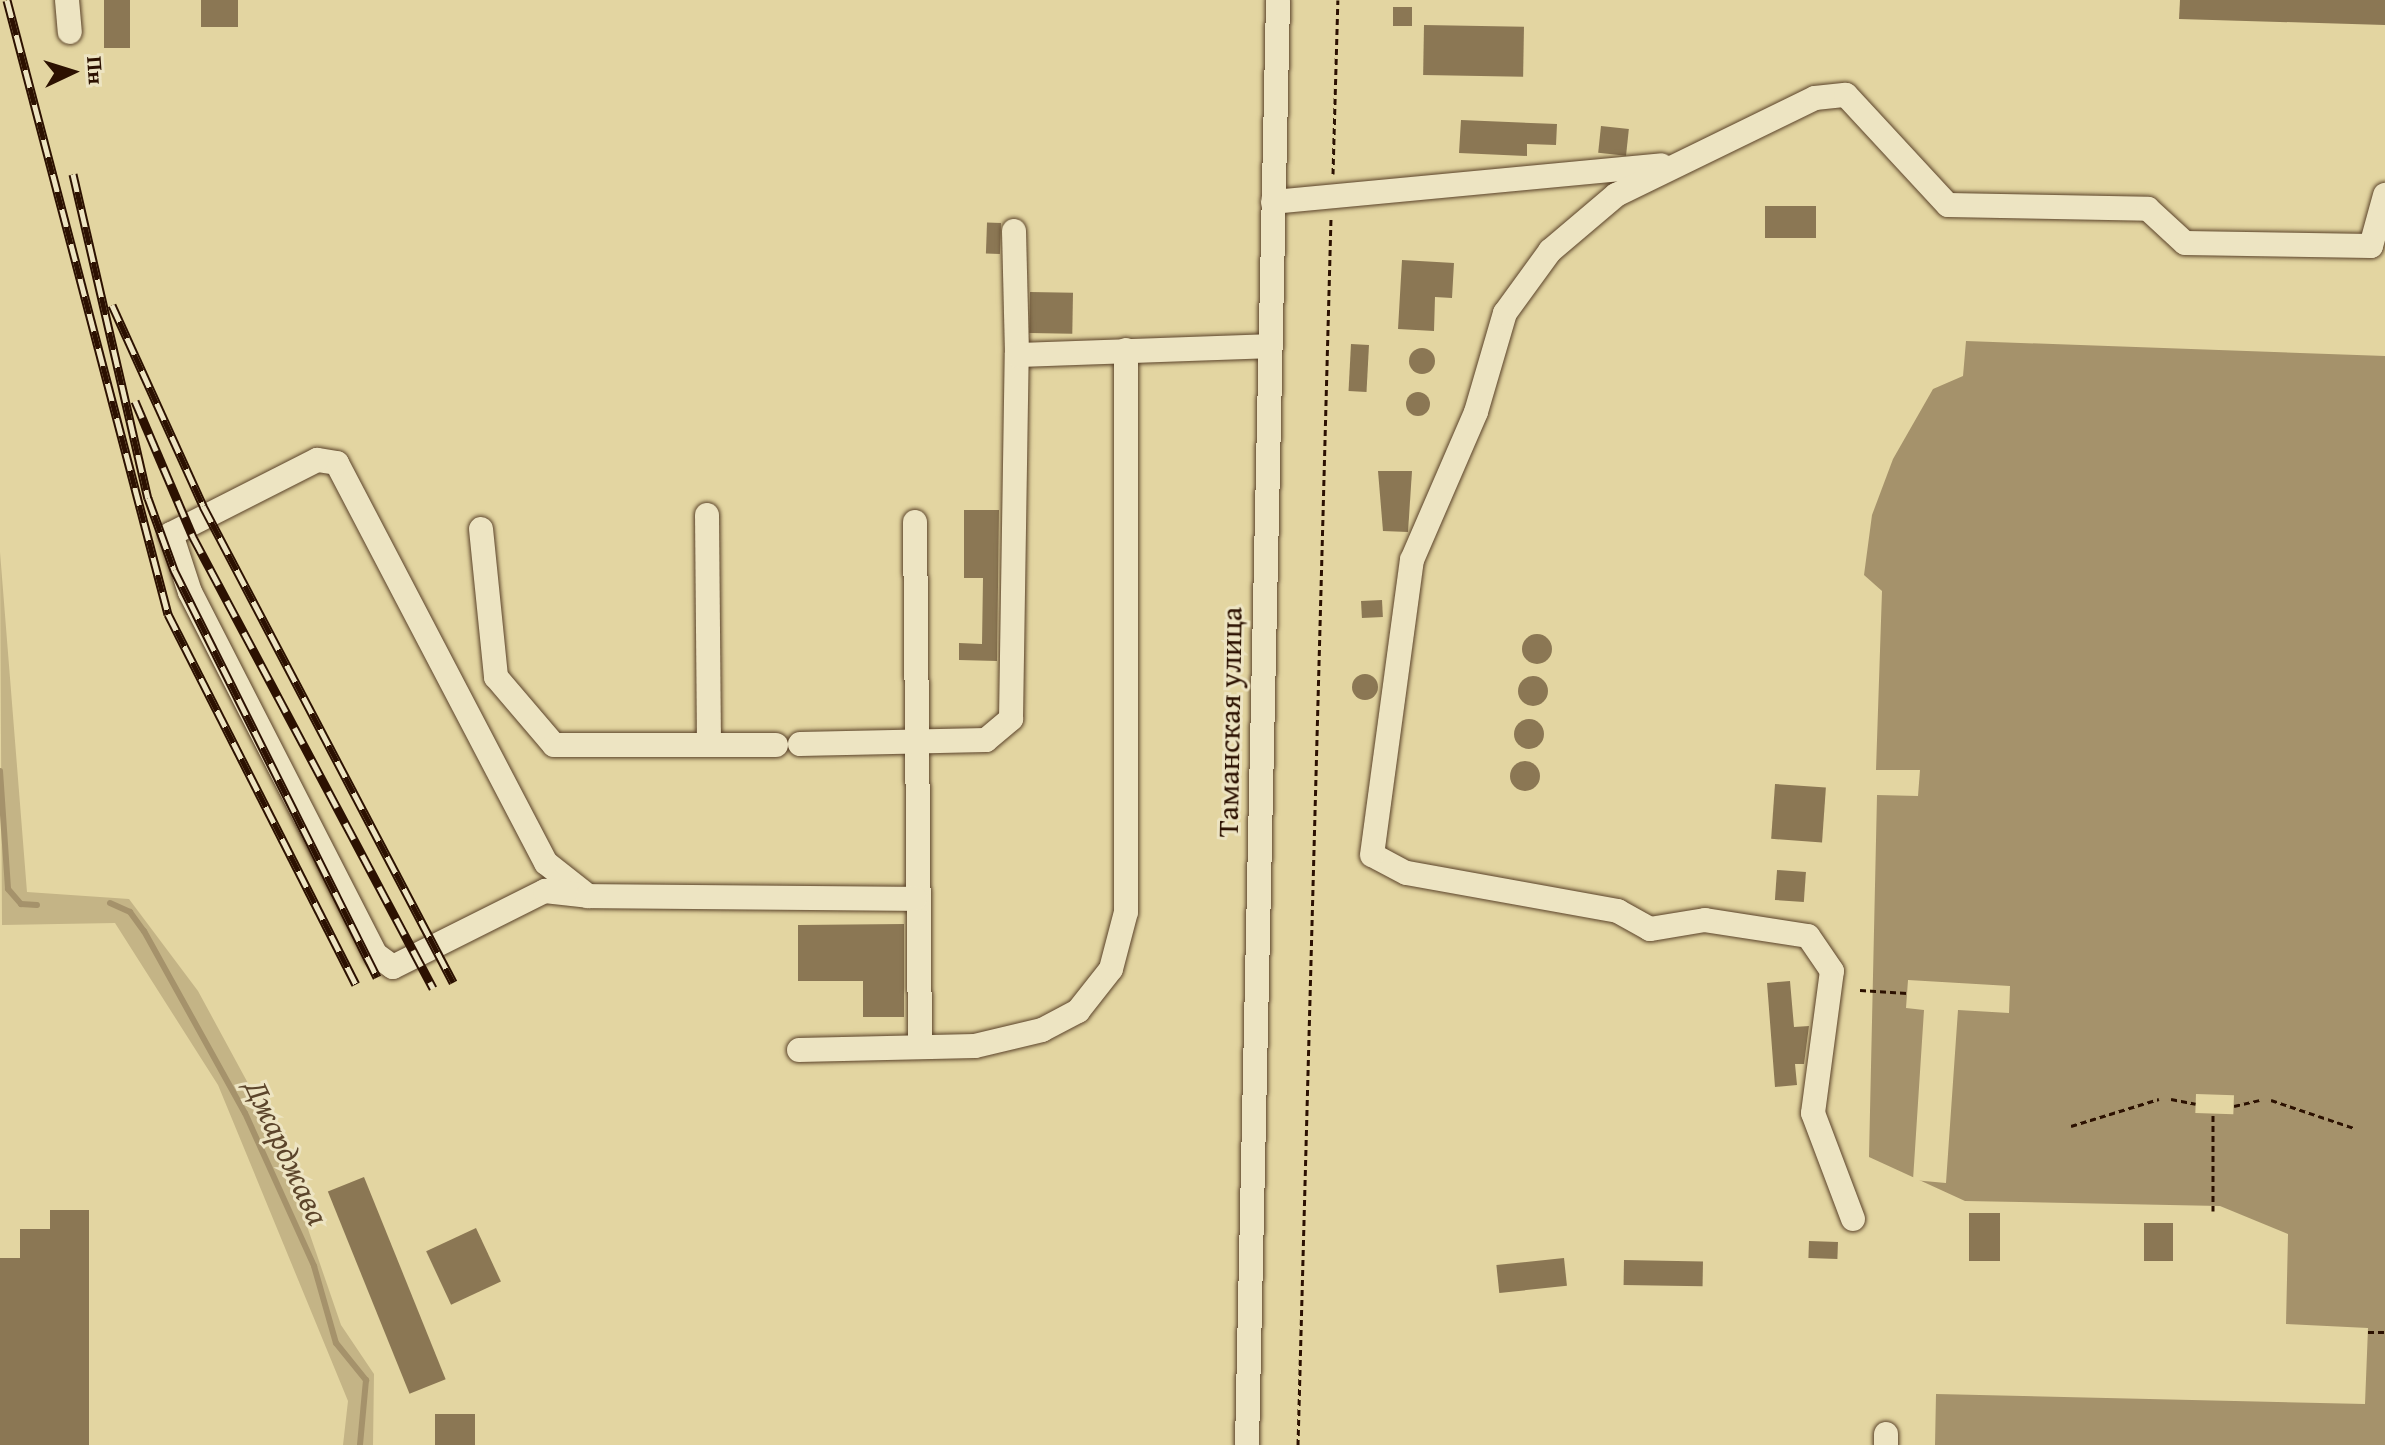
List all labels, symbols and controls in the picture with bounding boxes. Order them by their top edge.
north arrow [32,32,112,112]
text: Пн [79,55,113,86]
street label: Таманская улица [1209,607,1249,837]
water label: Джарджава [237,1073,337,1231]

